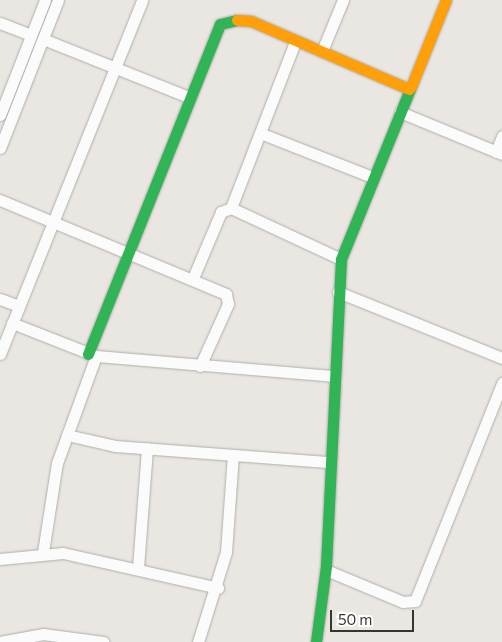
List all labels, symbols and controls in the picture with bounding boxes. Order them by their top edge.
scale bar [332,600,416,632]
text: 50 m [338,610,372,628]

